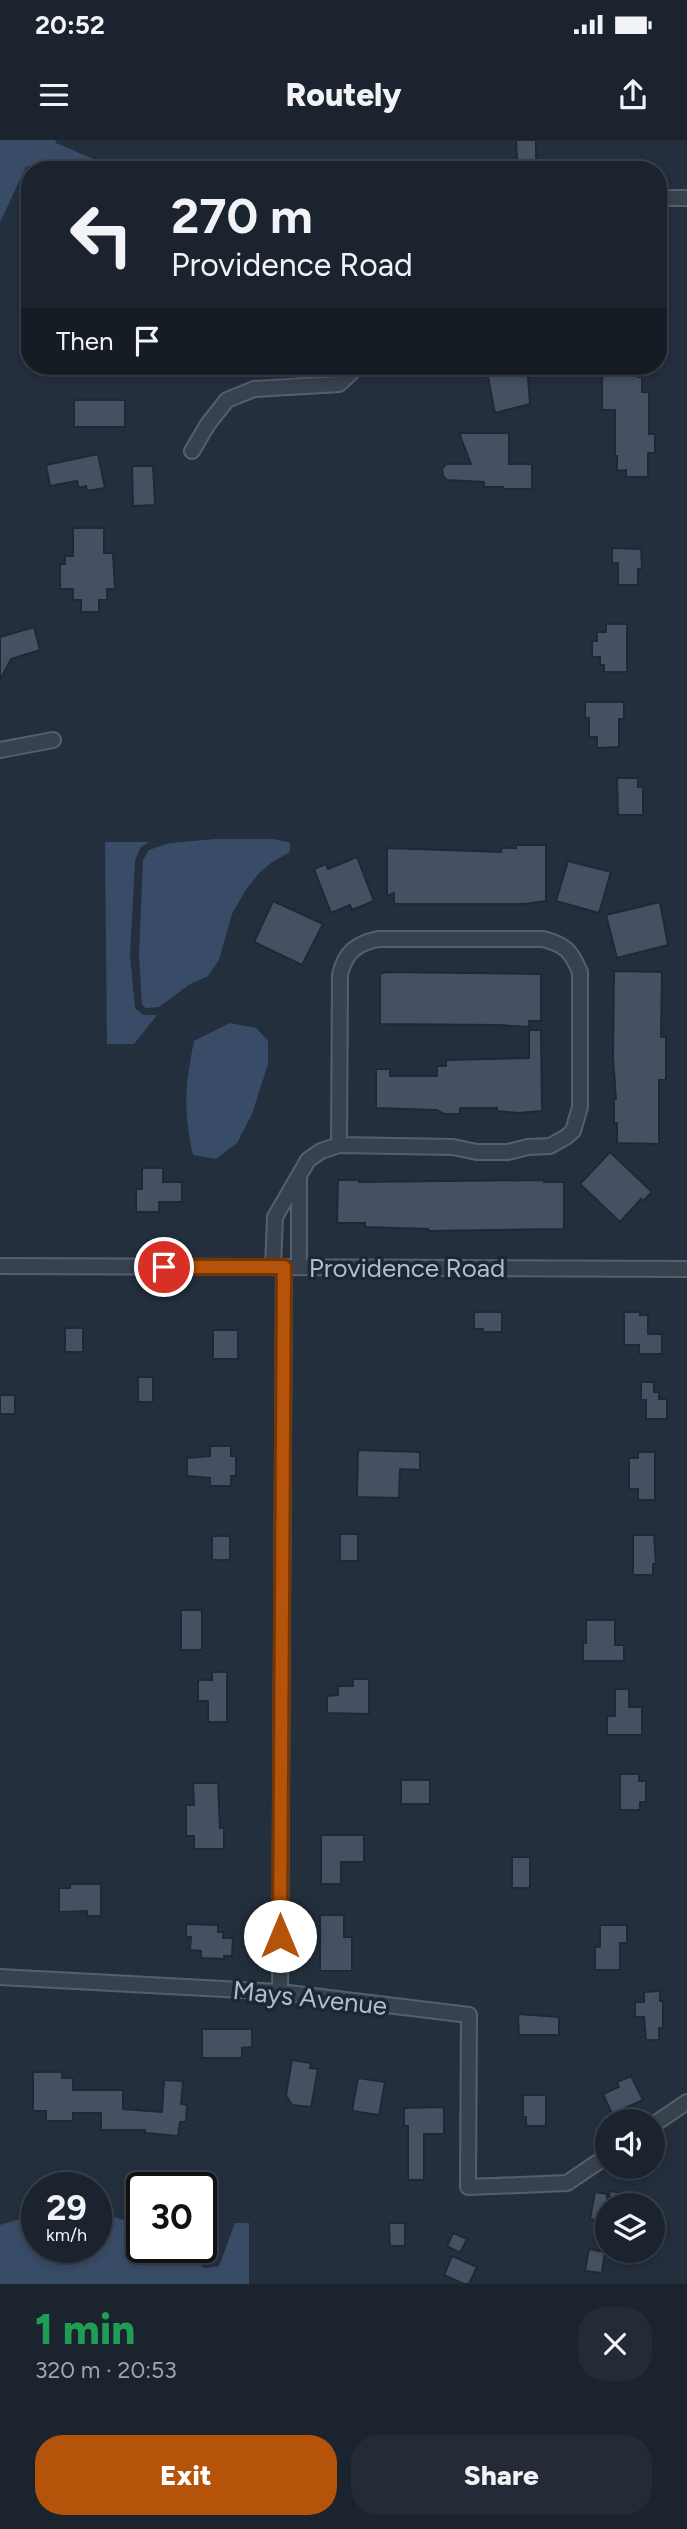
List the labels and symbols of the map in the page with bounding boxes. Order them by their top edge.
pin [134,1237,194,1297]
street label: Providence Road [309,1252,505,1284]
position arrow [243,1899,317,1973]
street label: Mays Avenue [231,1974,389,2022]
speed limit sign: 30 [126,2172,217,2263]

